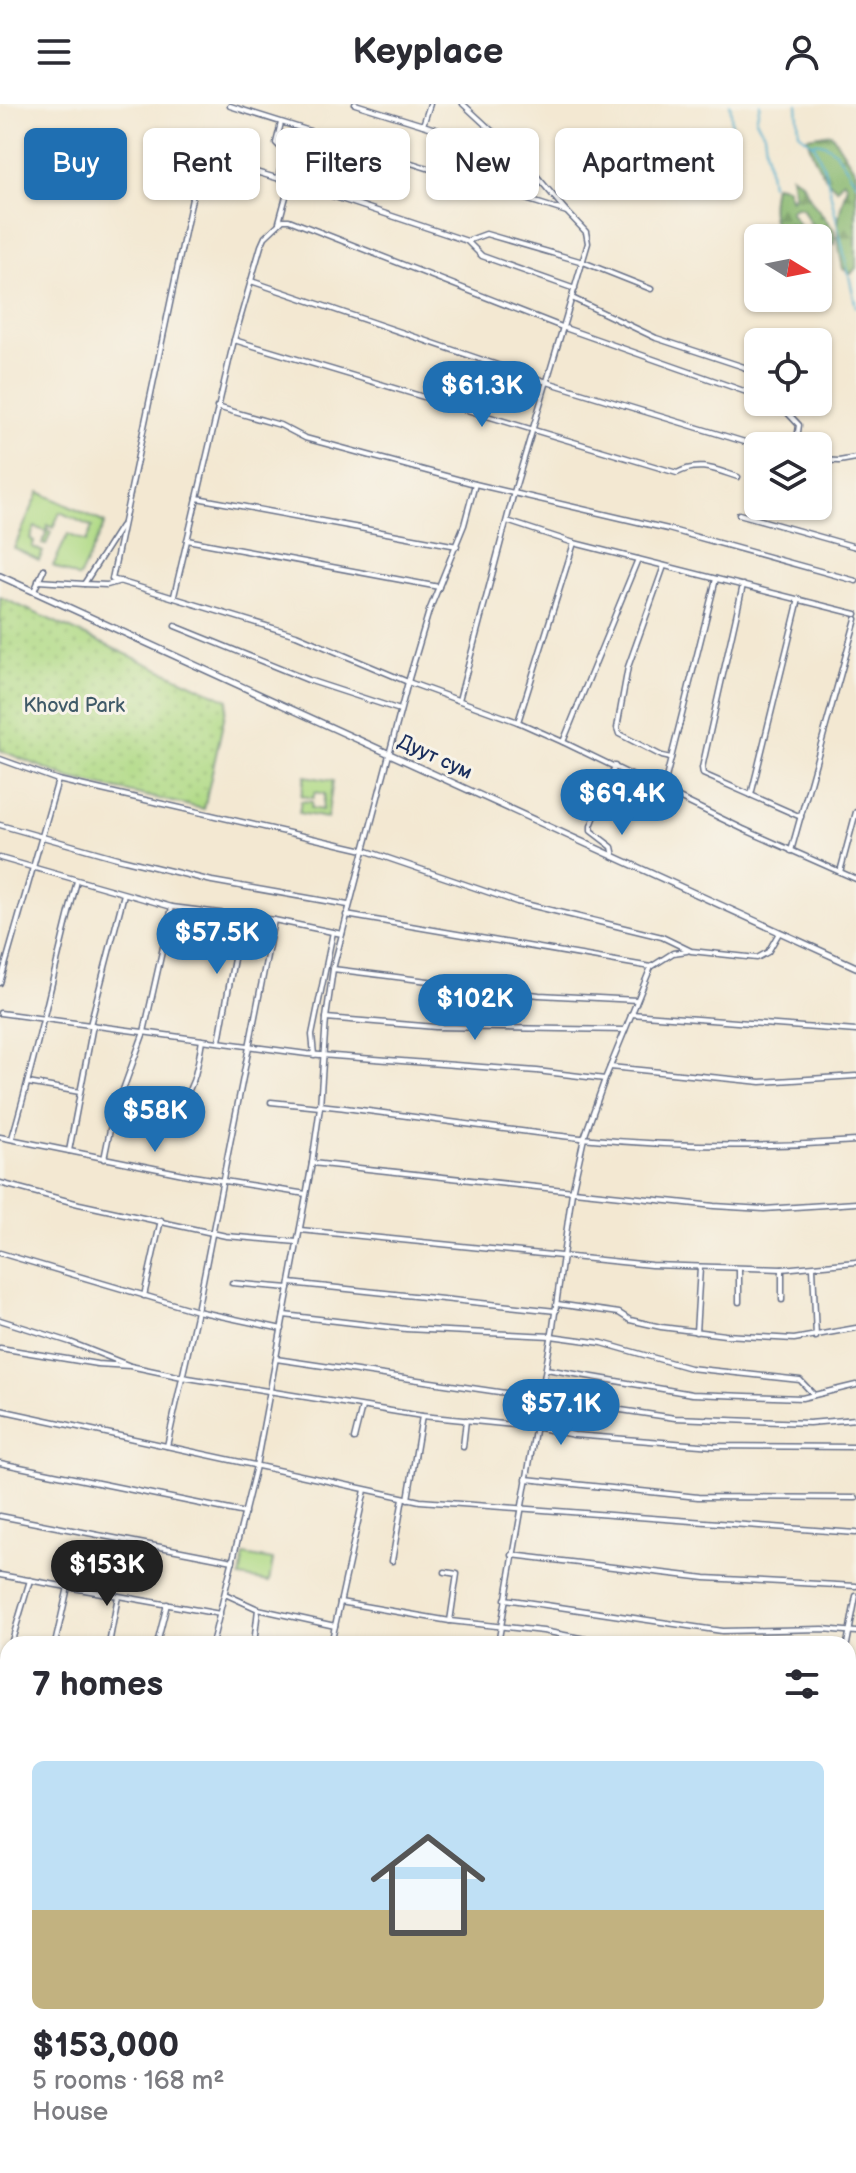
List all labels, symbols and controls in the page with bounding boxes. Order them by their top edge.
icon: menu [32,30,76,74]
icon: person [780,30,824,74]
text: Keyplace [353,31,503,74]
chip: Buy [24,128,127,200]
chip: Rent [143,128,260,200]
chip: Filters [276,128,410,200]
chip: New [426,128,539,200]
chip: Apartment [555,128,743,200]
north arrow [744,224,832,312]
map controls [744,224,832,520]
button: locate [744,328,832,416]
pin: $61.3K [417,361,547,429]
text: $61.3K [441,371,523,402]
button: layers [744,432,832,520]
park label: Khovd Park [23,694,125,718]
street label: Дуут сум [394,729,476,785]
pin: $69.4K [557,769,687,837]
text: $69.4K [579,779,665,810]
pin: $57.5K [152,908,282,976]
text: $57.5K [175,918,259,949]
pin: $102K [419,974,531,1042]
text: $102K [436,984,514,1015]
pin: $58K [108,1086,202,1154]
text: $58K [122,1096,188,1127]
pin: $57.1K [496,1379,626,1447]
text: $57.1K [521,1389,601,1420]
pin: $153K [51,1540,163,1608]
text: $153K [69,1550,145,1581]
icon: filters [780,1662,824,1706]
text: 7 homes [32,1664,163,1705]
icon: home [356,1813,500,1957]
text: $153,000 [32,2025,179,2066]
text: 5 rooms · 168 m² [32,2066,225,2097]
text: House [32,2097,108,2128]

